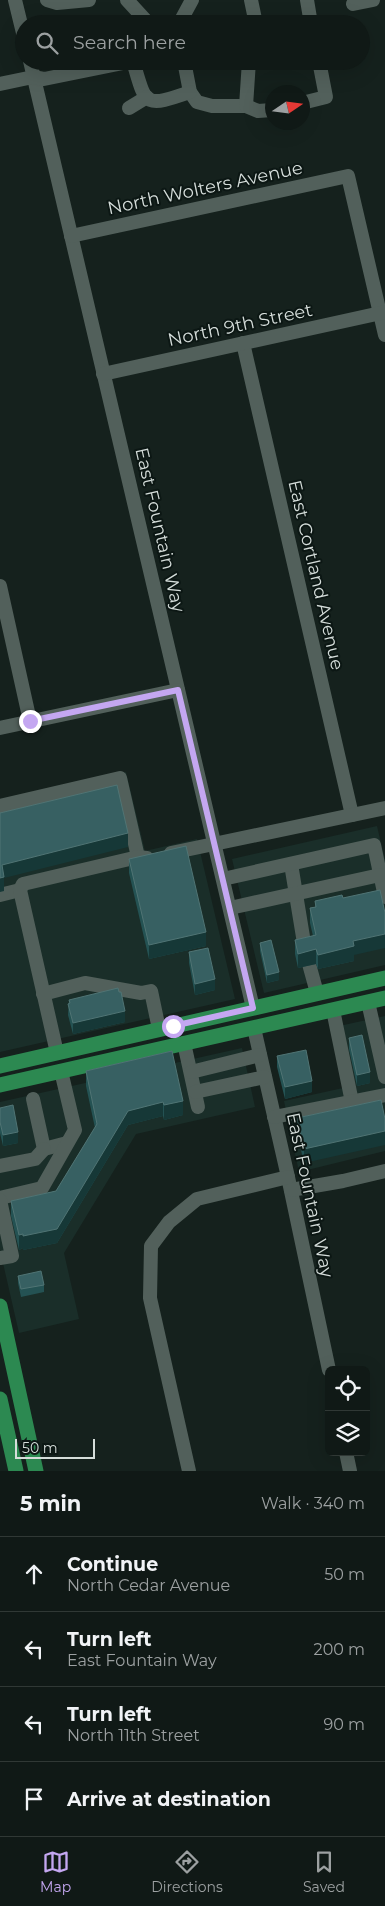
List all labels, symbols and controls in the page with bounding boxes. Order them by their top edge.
search box [15,15,370,70]
icon: search [33,29,61,57]
text: Search here [73,31,186,54]
north arrow [265,85,310,130]
street label: North Wolters Avenue [105,157,305,219]
street label: North 9th Street [166,299,314,351]
street label: East Fountain Way [130,446,190,615]
street label: East Cortland Avenue [283,478,349,672]
route end [19,710,42,733]
route start [162,1015,185,1038]
street label: East Fountain Way [282,1110,338,1280]
map controls [325,1366,370,1456]
button: locate [325,1366,370,1411]
button: layers [325,1411,370,1456]
scale bar [15,1436,95,1459]
text: 50 m [22,1439,58,1457]
text: 5 min [20,1491,81,1516]
text: Walk · 340 m [261,1494,365,1513]
text: Continue [67,1553,158,1576]
icon: ahead [20,1560,48,1588]
text: 50 m [324,1565,365,1584]
text: North Cedar Avenue [67,1576,230,1595]
text: Turn left [67,1628,152,1651]
icon: left [20,1635,48,1663]
text: 200 m [314,1640,365,1659]
text: East Fountain Way [67,1651,217,1670]
text: Turn left [67,1703,152,1726]
icon: left [20,1710,48,1738]
text: 90 m [323,1715,365,1734]
text: North 11th Street [67,1726,200,1745]
icon: arrive [20,1785,48,1813]
text: Arrive at destination [67,1788,271,1811]
tab: Map [40,1848,71,1896]
tab: Directions [151,1848,223,1896]
tab: Saved [303,1848,345,1896]

